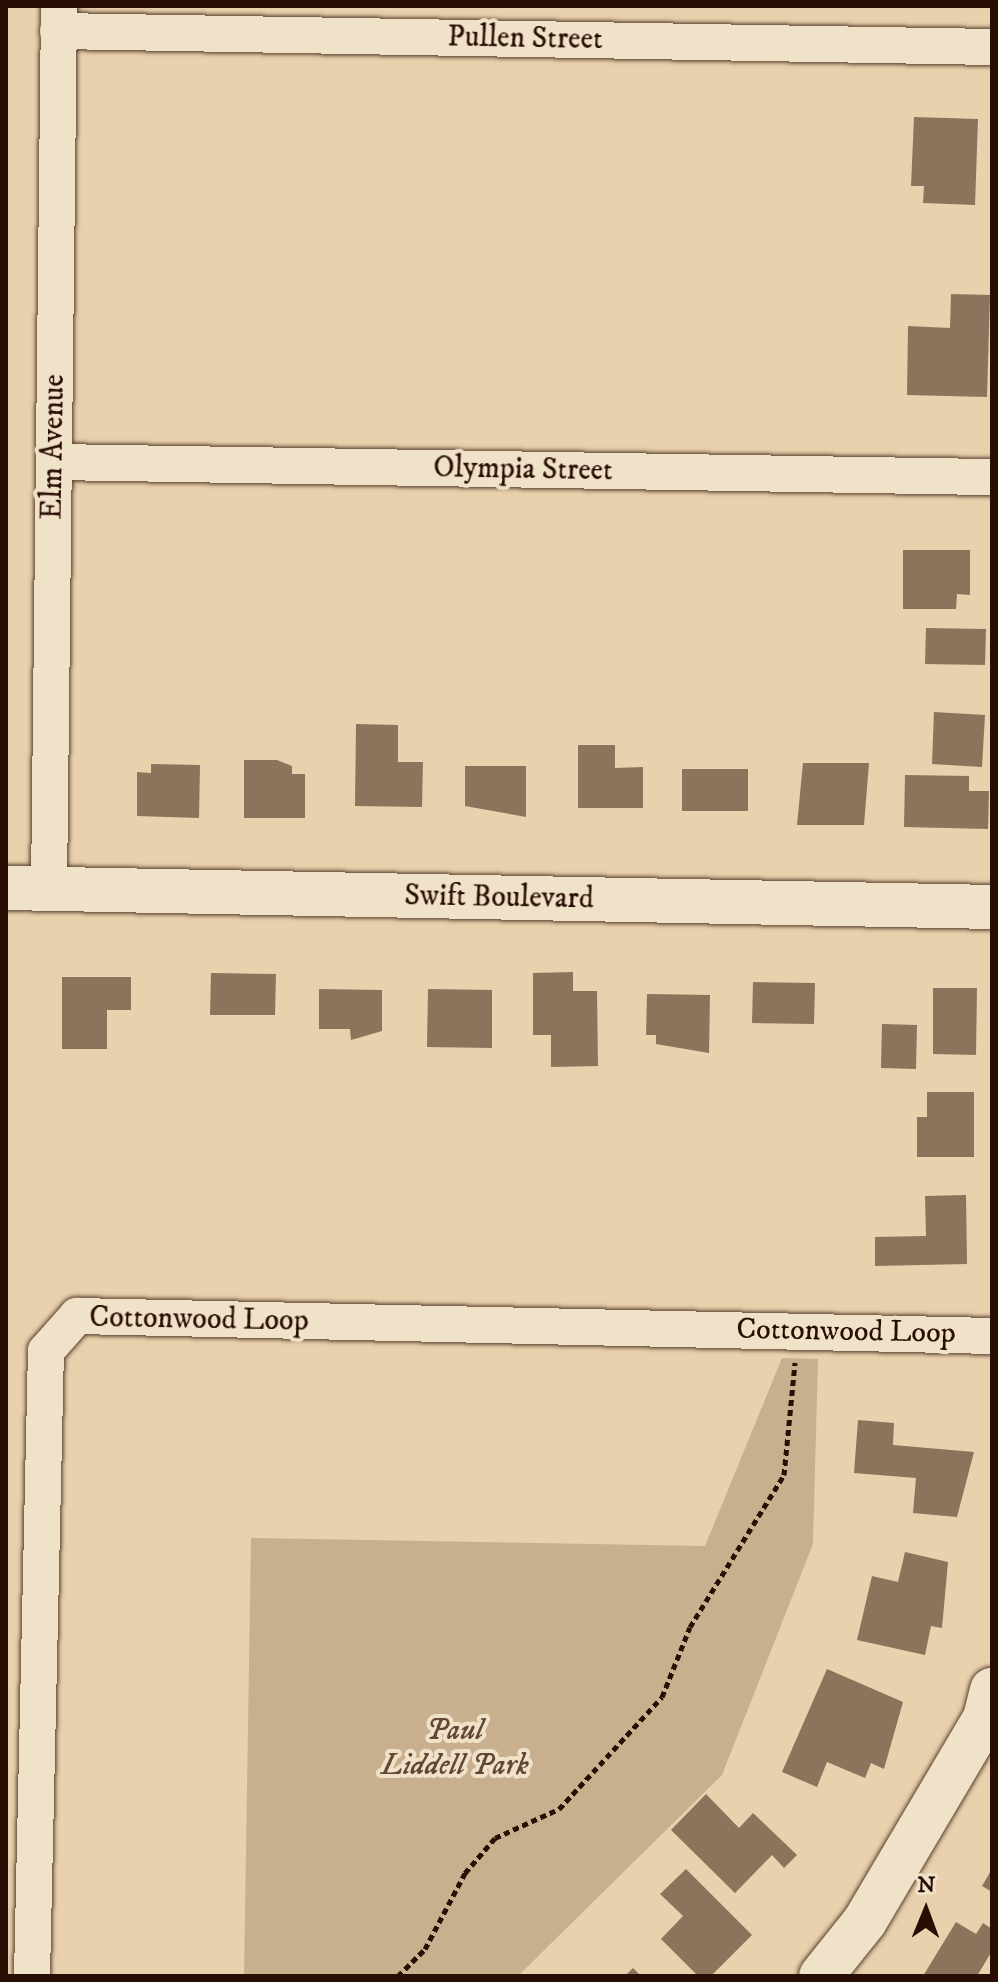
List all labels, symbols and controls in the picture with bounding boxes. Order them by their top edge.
street label: Pullen Street [447,20,603,58]
street label: Elm Avenue [35,374,73,520]
street label: Olympia Street [433,450,613,490]
street label: Swift Boulevard [404,878,594,918]
street label: Cottonwood Loop [89,1300,309,1340]
street label: Cottonwood Loop [736,1312,956,1352]
park label: Paul Liddell Park [381,1713,529,1784]
north arrow [886,1870,966,1950]
text: N [917,1872,936,1899]

